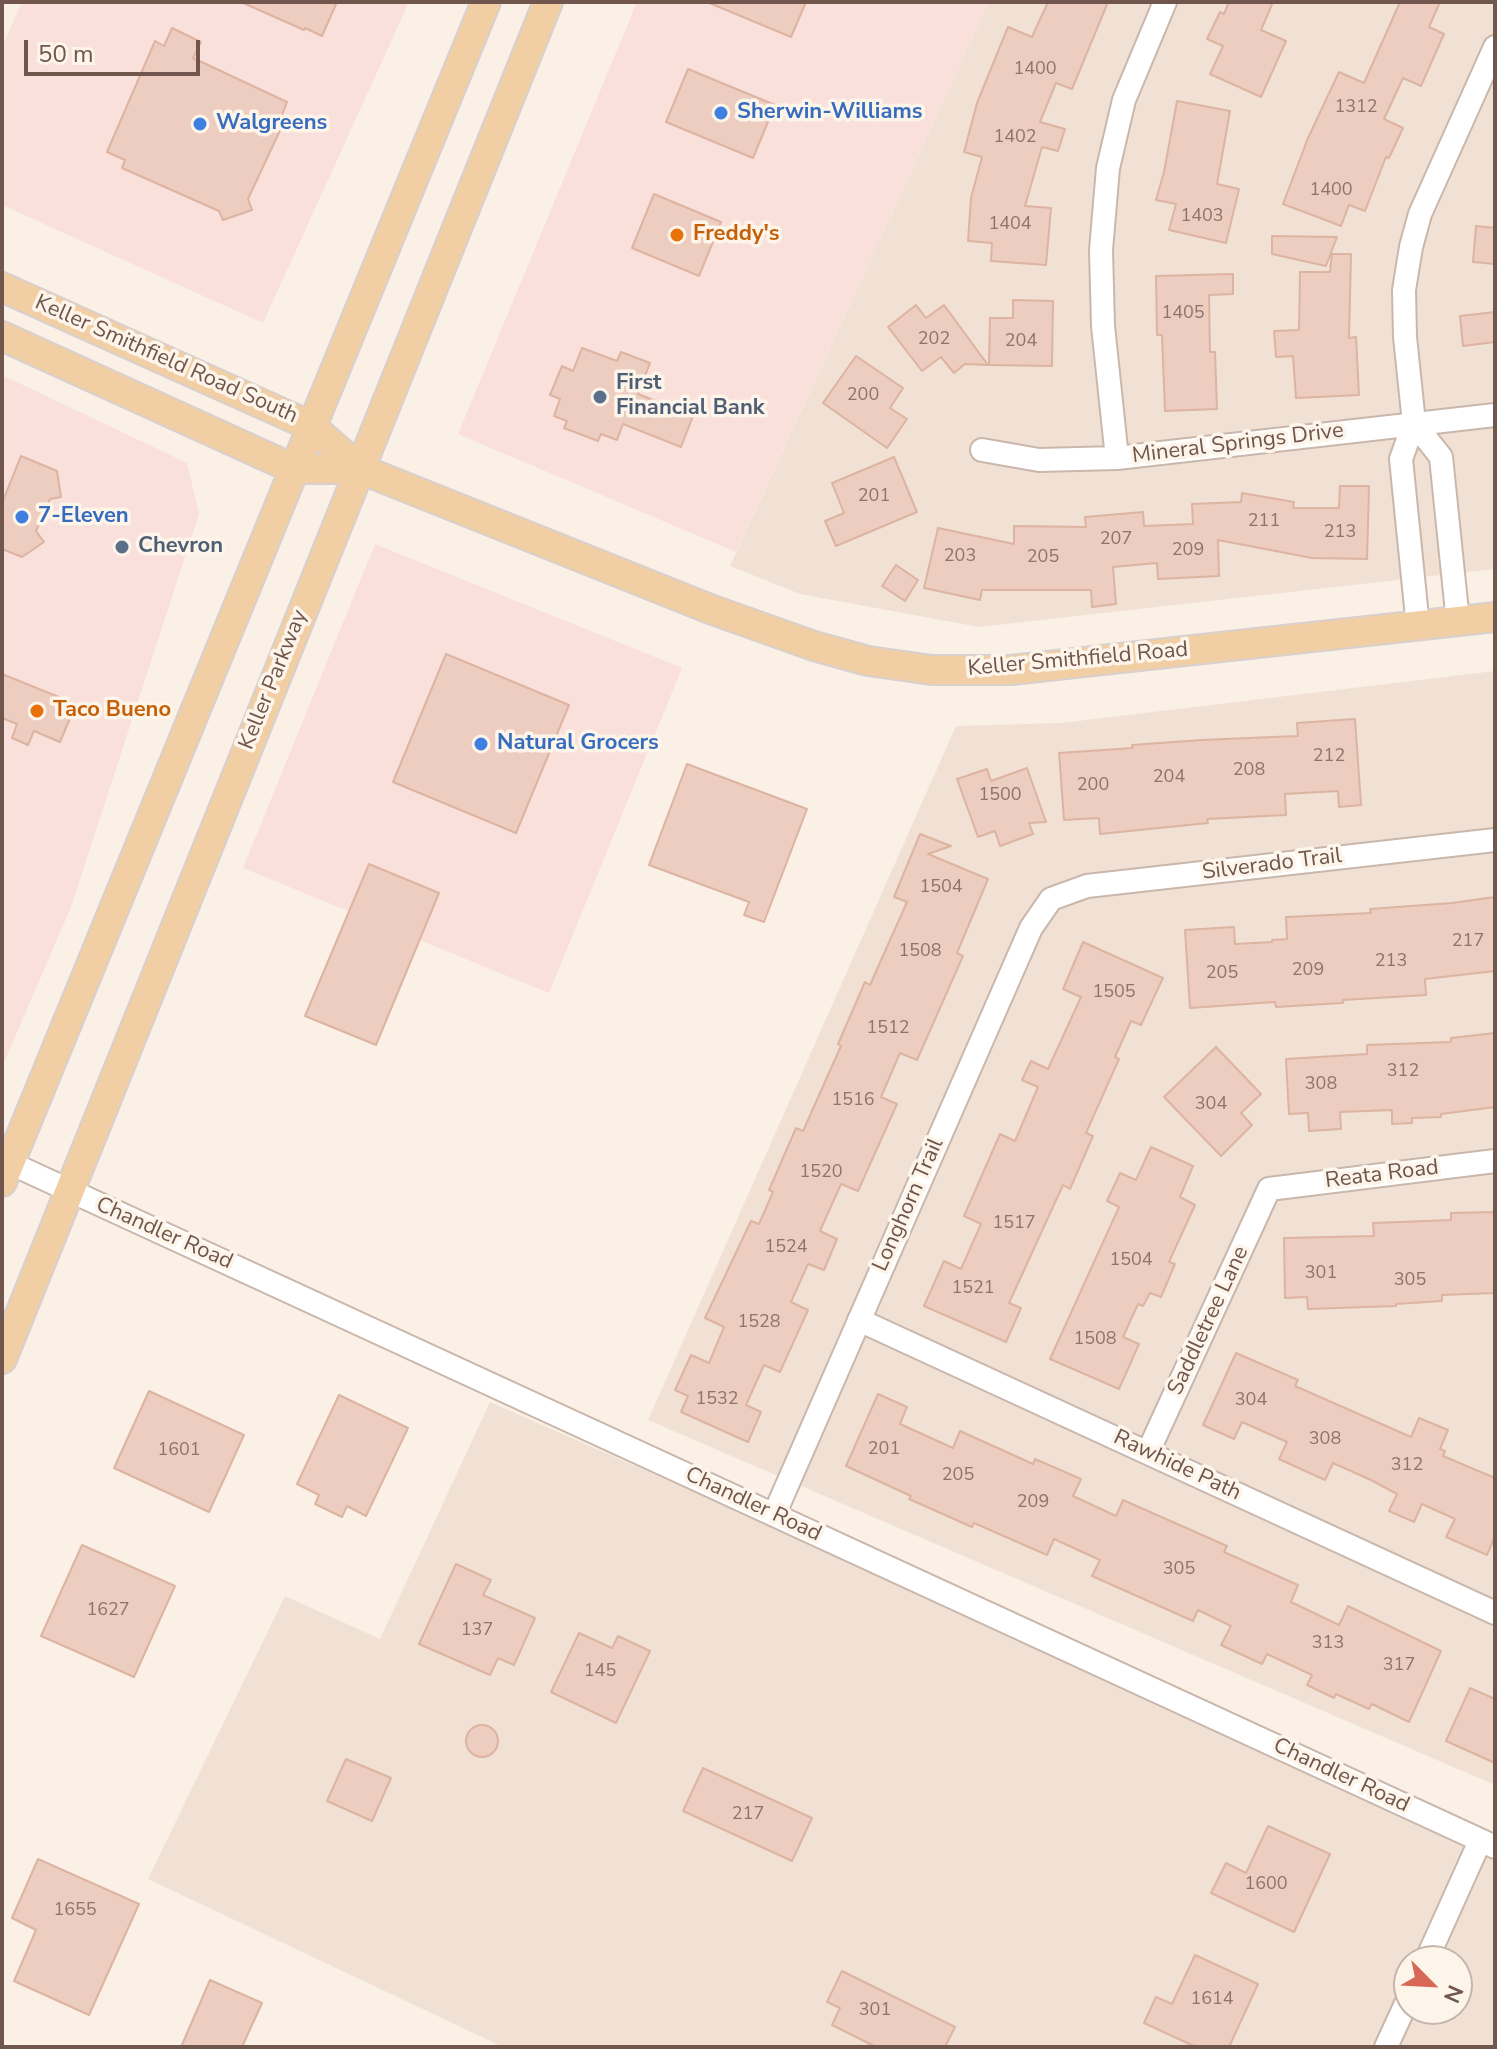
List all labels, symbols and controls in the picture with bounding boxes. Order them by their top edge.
scale bar [28,24,204,74]
text: 50 m [38,38,94,70]
house number: 1400 [1013,59,1057,81]
house number: 1312 [1334,97,1378,119]
place label: Sherwin-Williams [737,100,922,126]
marker: Sherwin-Williams [712,104,730,122]
place label: Walgreens [216,111,327,137]
marker: Walgreens [191,115,209,133]
house number: 1402 [993,127,1037,149]
house number: 1400 [1309,180,1353,202]
house number: 1403 [1180,206,1224,228]
house number: 1404 [988,214,1032,236]
place label: Freddy's [693,222,780,248]
marker: Freddy's [668,226,686,244]
street label: Keller Smithfield Road South [30,290,302,430]
house number: 1405 [1161,303,1205,325]
house number: 202 [918,329,950,351]
house number: 204 [1005,331,1037,353]
place label: First Financial Bank [616,371,765,422]
house number: 200 [847,385,879,407]
marker: First Financial Bank [591,388,609,406]
street label: Mineral Springs Drive [1131,418,1345,470]
house number: 201 [858,486,890,508]
place label: 7-Eleven [38,504,129,530]
marker: 7-Eleven [13,508,31,526]
house number: 211 [1248,511,1280,533]
house number: 213 [1324,522,1356,544]
house number: 207 [1100,529,1132,551]
place label: Chevron [138,534,223,560]
marker: Chevron [113,538,131,556]
house number: 209 [1172,540,1204,562]
house number: 203 [944,546,976,568]
house number: 205 [1027,547,1059,569]
street label: Keller Parkway [234,606,314,754]
street label: Keller Smithfield Road [967,637,1189,683]
place label: Taco Bueno [53,698,171,724]
marker: Taco Bueno [28,702,46,720]
place label: Natural Grocers [497,731,659,757]
marker: Natural Grocers [472,735,490,753]
house number: 212 [1313,746,1345,768]
house number: 208 [1233,760,1265,782]
house number: 204 [1153,767,1185,789]
house number: 200 [1077,775,1109,797]
house number: 1500 [978,785,1022,807]
street label: Silverado Trail [1201,843,1343,887]
house number: 1504 [919,877,963,899]
house number: 217 [1452,931,1484,953]
house number: 1508 [898,941,942,963]
house number: 213 [1375,951,1407,973]
house number: 209 [1292,960,1324,982]
house number: 205 [1206,963,1238,985]
house number: 1505 [1092,982,1136,1004]
house number: 1512 [866,1018,910,1040]
house number: 312 [1387,1061,1419,1083]
house number: 308 [1305,1074,1337,1096]
house number: 1516 [831,1090,875,1112]
house number: 304 [1195,1094,1227,1116]
street label: Longhorn Trail [868,1134,950,1276]
street label: Reata Road [1324,1155,1440,1195]
house number: 1520 [799,1162,843,1184]
street label: Chandler Road [91,1192,237,1276]
house number: 1517 [992,1213,1036,1235]
house number: 1524 [764,1237,808,1259]
street label: Saddletree Lane [1163,1242,1255,1400]
house number: 1504 [1109,1250,1153,1272]
house number: 301 [1305,1263,1337,1285]
house number: 305 [1394,1270,1426,1292]
house number: 1521 [951,1278,995,1300]
house number: 1528 [737,1312,781,1334]
house number: 1508 [1073,1329,1117,1351]
house number: 1532 [695,1389,739,1411]
house number: 304 [1235,1390,1267,1412]
street label: Rawhide Path [1109,1425,1245,1507]
house number: 308 [1309,1429,1341,1451]
house number: 201 [868,1439,900,1461]
house number: 1601 [157,1440,201,1462]
house number: 312 [1391,1455,1423,1477]
street label: Chandler Road [681,1462,825,1548]
house number: 205 [942,1465,974,1487]
house number: 209 [1017,1492,1049,1514]
house number: 305 [1163,1559,1195,1581]
house number: 1627 [86,1600,130,1622]
house number: 137 [461,1620,493,1642]
house number: 313 [1312,1633,1344,1655]
house number: 317 [1383,1655,1415,1677]
house number: 145 [584,1661,616,1683]
street label: Chandler Road [1269,1733,1413,1819]
house number: 217 [732,1804,764,1826]
house number: 1600 [1244,1874,1288,1896]
house number: 1655 [53,1900,97,1922]
north arrow [1393,1945,1473,2025]
text: N [1436,1980,1470,2008]
house number: 1614 [1190,1989,1234,2011]
house number: 301 [859,2000,891,2022]

